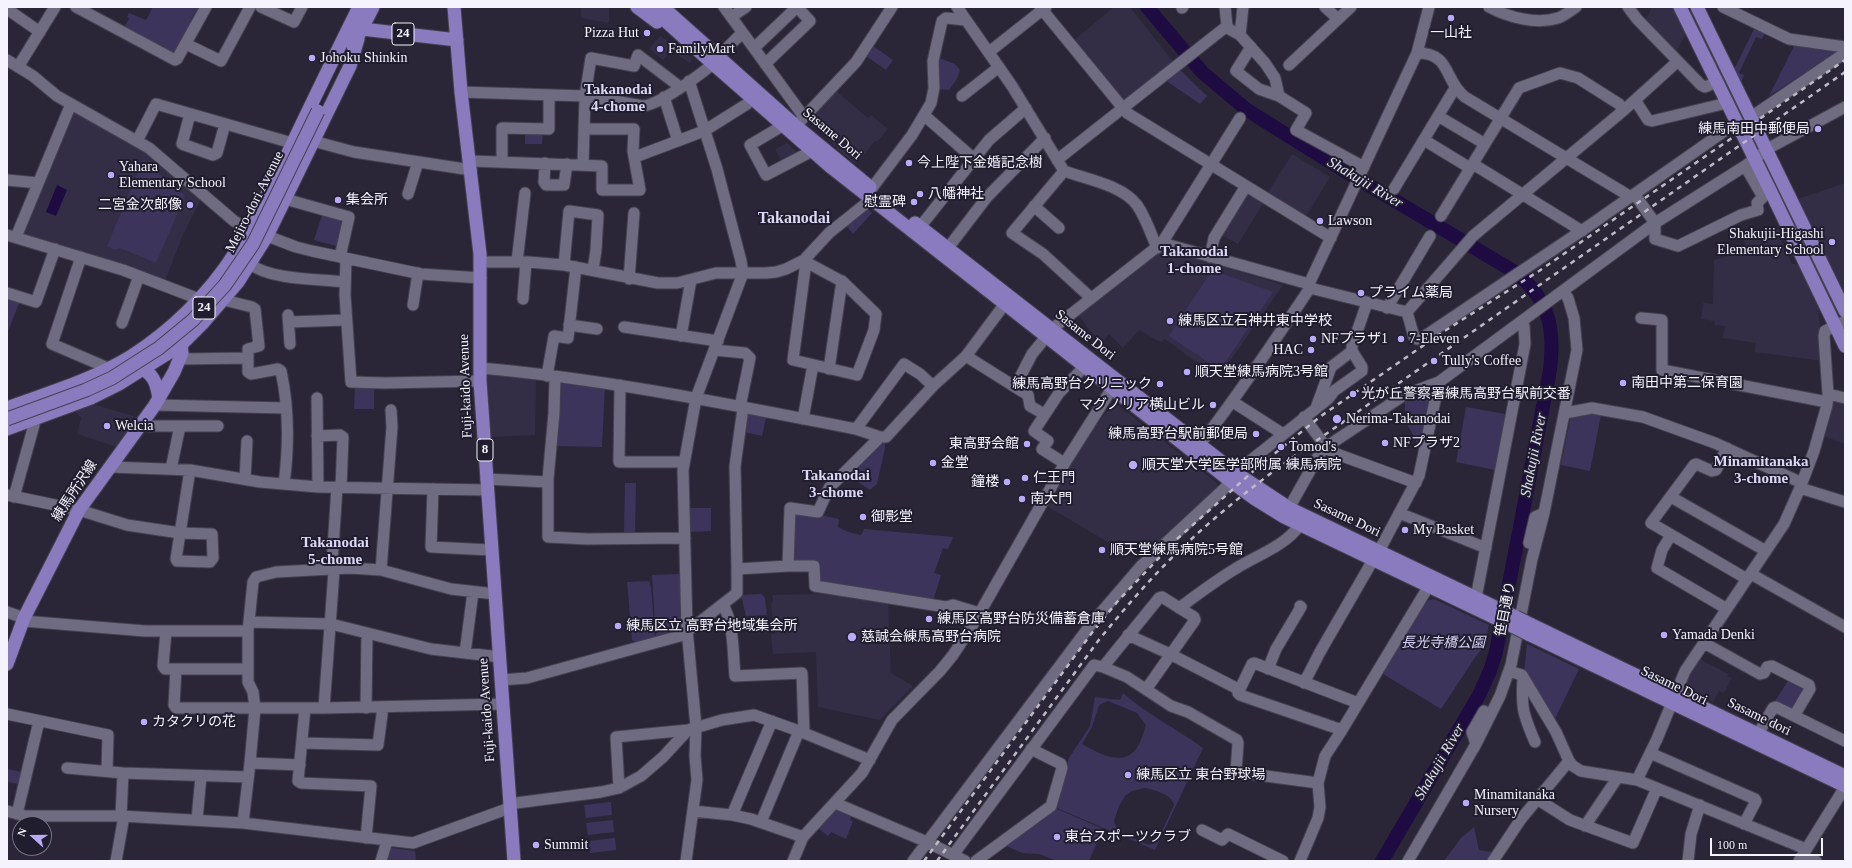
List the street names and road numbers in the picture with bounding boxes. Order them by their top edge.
road number: 24 [392,23,414,45]
street label: Sasame Dori [799,104,865,164]
street label: Mejiro-dori Avenue [222,149,288,255]
road number: 24 [193,297,215,319]
street label: Sasame Dori [1051,306,1119,364]
street label: Fuji-kaido Avenue [456,334,476,438]
road number: 8 [477,439,493,461]
street label: 練馬所沢線 [49,457,101,525]
street label: Sasame Dori [1311,495,1383,541]
street label: 笹目通り [1492,580,1520,638]
street label: Fuji-kaido Avenue [475,657,499,763]
street label: Sasame Dori [1638,663,1710,709]
street label: Sasame dori [1724,694,1794,740]

